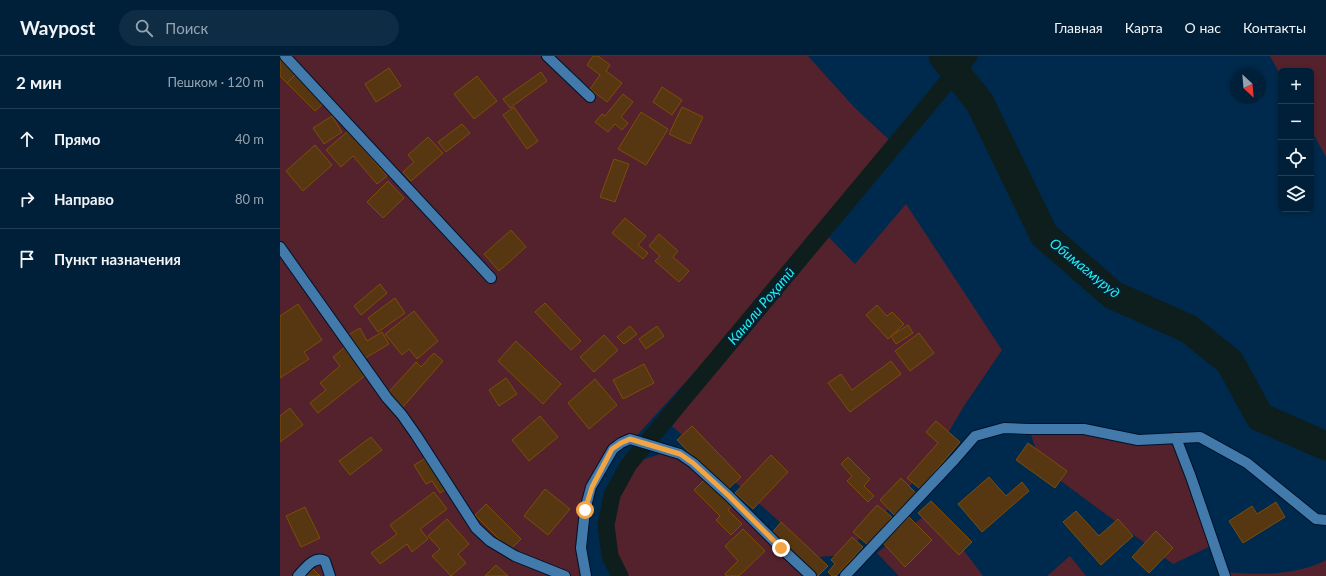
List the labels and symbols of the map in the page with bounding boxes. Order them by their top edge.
north arrow [1230,68,1266,104]
water label: Обимагмуруд [1047,234,1124,301]
water label: Канали Роҳатӣ [723,264,798,348]
route start [576,501,594,519]
route end [772,539,790,557]

